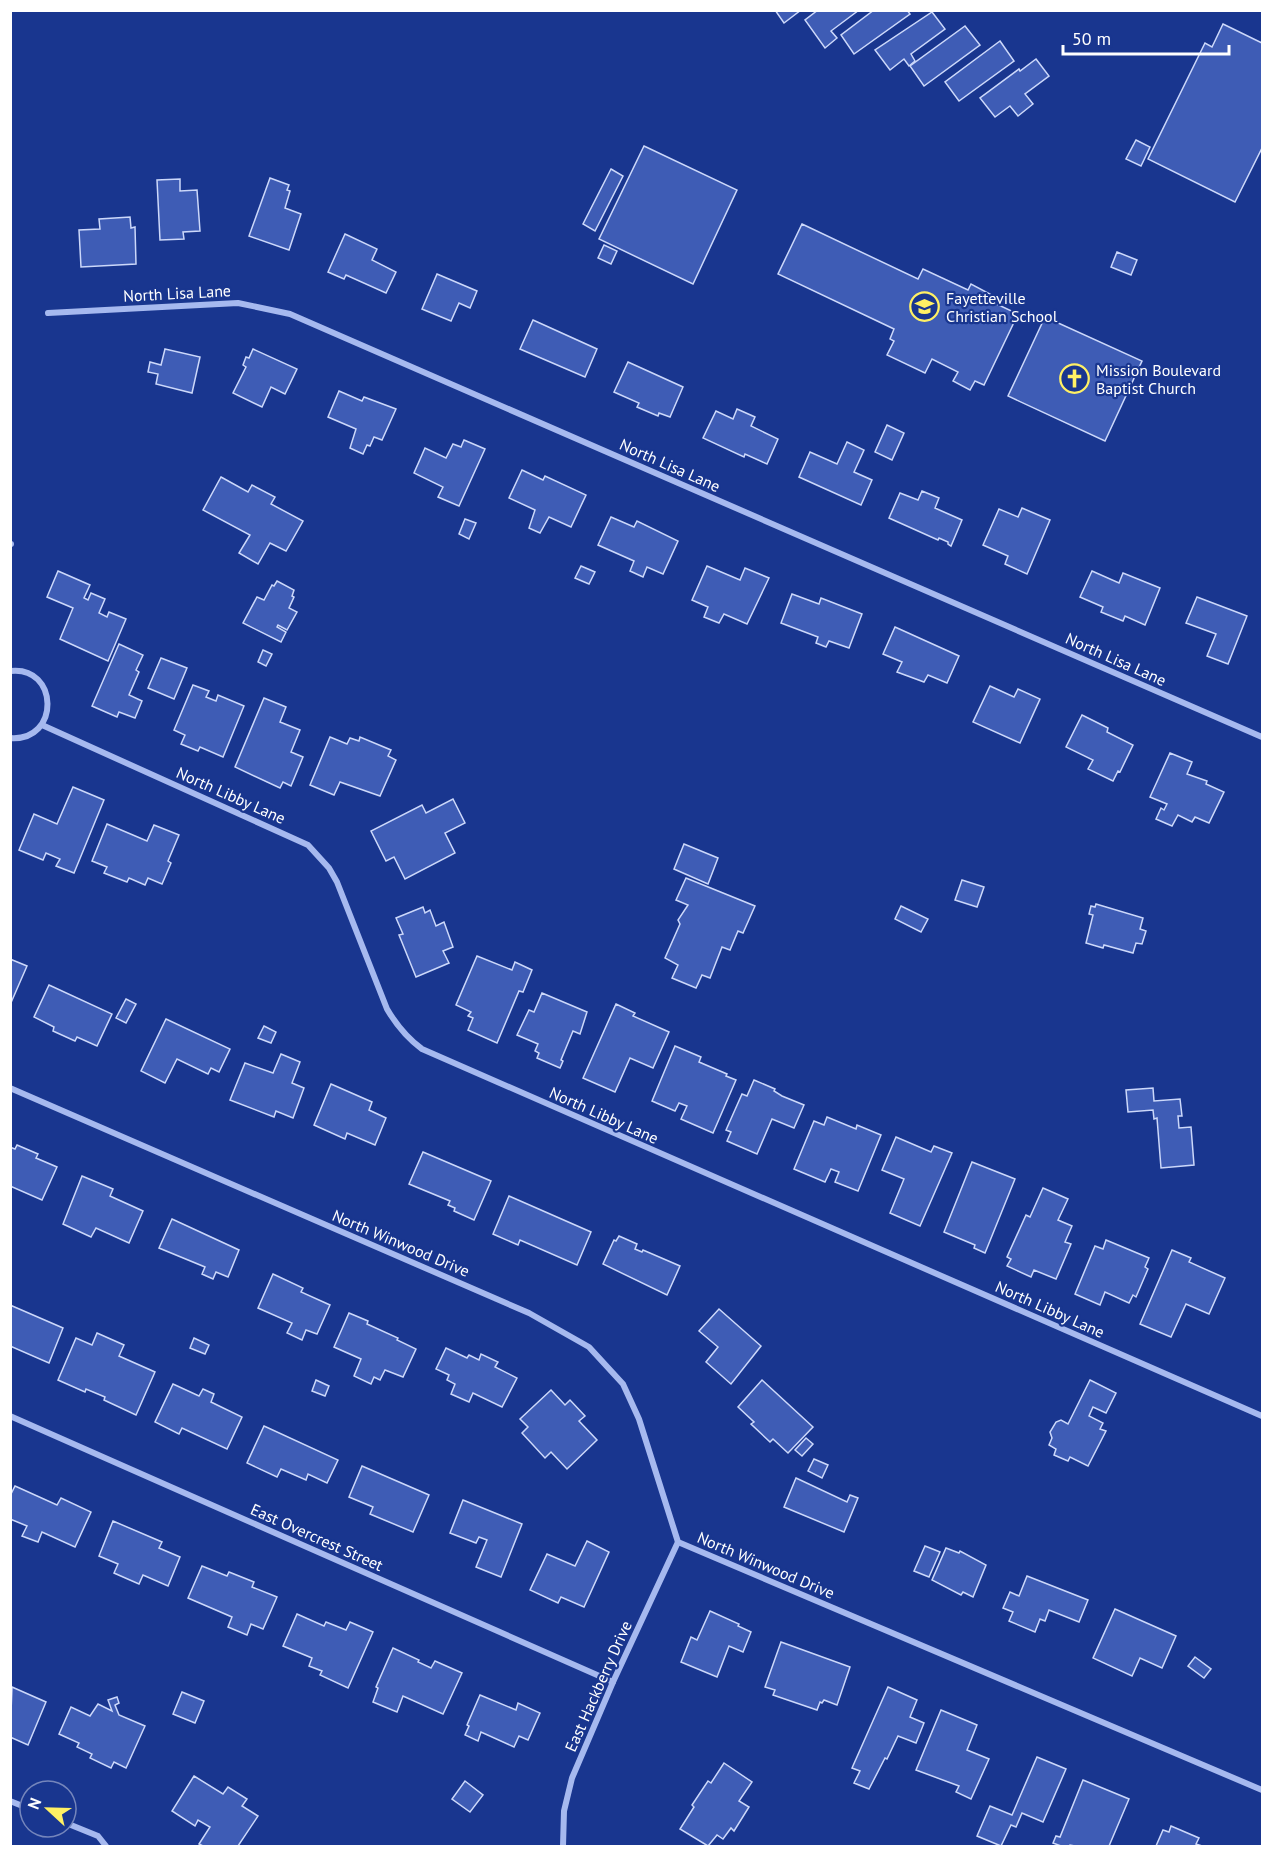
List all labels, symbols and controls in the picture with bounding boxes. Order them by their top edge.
scale bar [1063,18,1230,56]
text: 50 m [1072,27,1111,50]
street label: North Lisa Lane [123,280,231,306]
place label: Fayetteville Christian School [946,288,1058,326]
school or university icon: Fayetteville Christian School [909,291,941,323]
place label: Mission Boulevard Baptist Church [1096,360,1221,398]
church icon: Mission Boulevard Baptist Church [1059,363,1091,395]
street label: North Lisa Lane [617,434,723,496]
street label: North Lisa Lane [1063,628,1169,690]
street label: North Libby Lane [173,762,289,828]
street label: North Libby Lane [546,1082,662,1148]
street label: North Winwood Drive [329,1205,473,1281]
street label: North Libby Lane [992,1276,1108,1342]
street label: East Overcrest Street [248,1499,387,1575]
street label: North Winwood Drive [694,1527,838,1603]
street label: East Hackberry Drive [560,1617,636,1755]
north arrow [18,1779,78,1839]
text: N [23,1795,45,1812]

